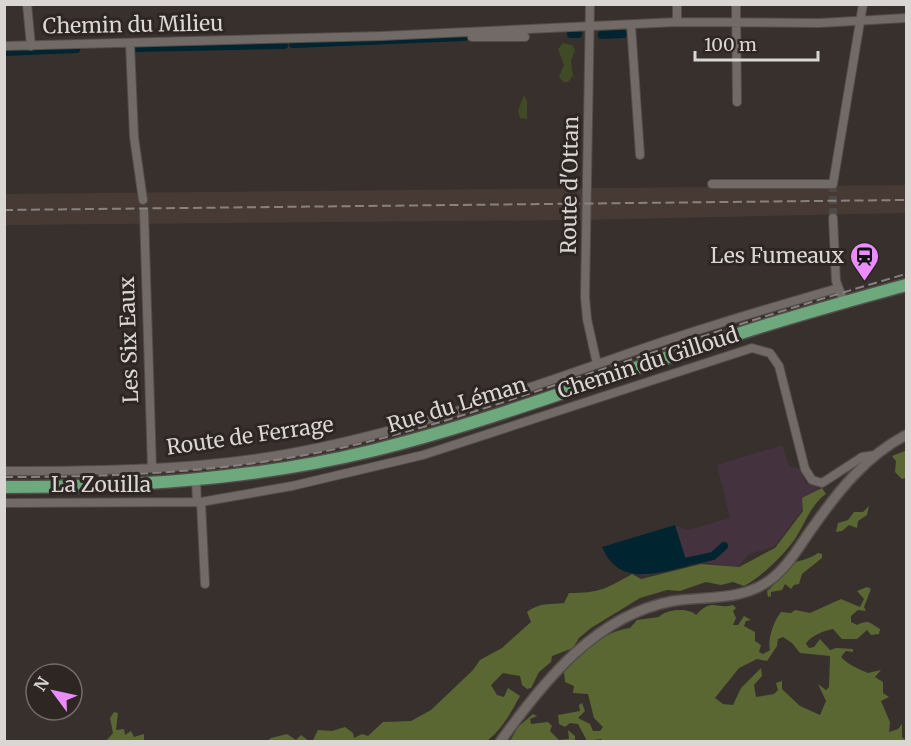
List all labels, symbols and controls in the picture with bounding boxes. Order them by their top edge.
street label: Chemin du Milieu [42,9,224,40]
scale bar [695,24,818,62]
text: 100 m [704,33,757,56]
street label: Route d'Ottan [555,116,584,254]
station icon: Les Fumeaux [849,240,881,282]
place label: Les Fumeaux [710,242,845,269]
street label: Les Six Eaux [113,276,144,404]
street label: Chemin du Gilloud [554,320,742,404]
street label: Rue du Léman [384,370,530,439]
street label: Route de Ferrage [165,410,335,461]
street label: La Zouilla [51,471,151,498]
north arrow [24,662,84,722]
text: N [30,673,53,695]

